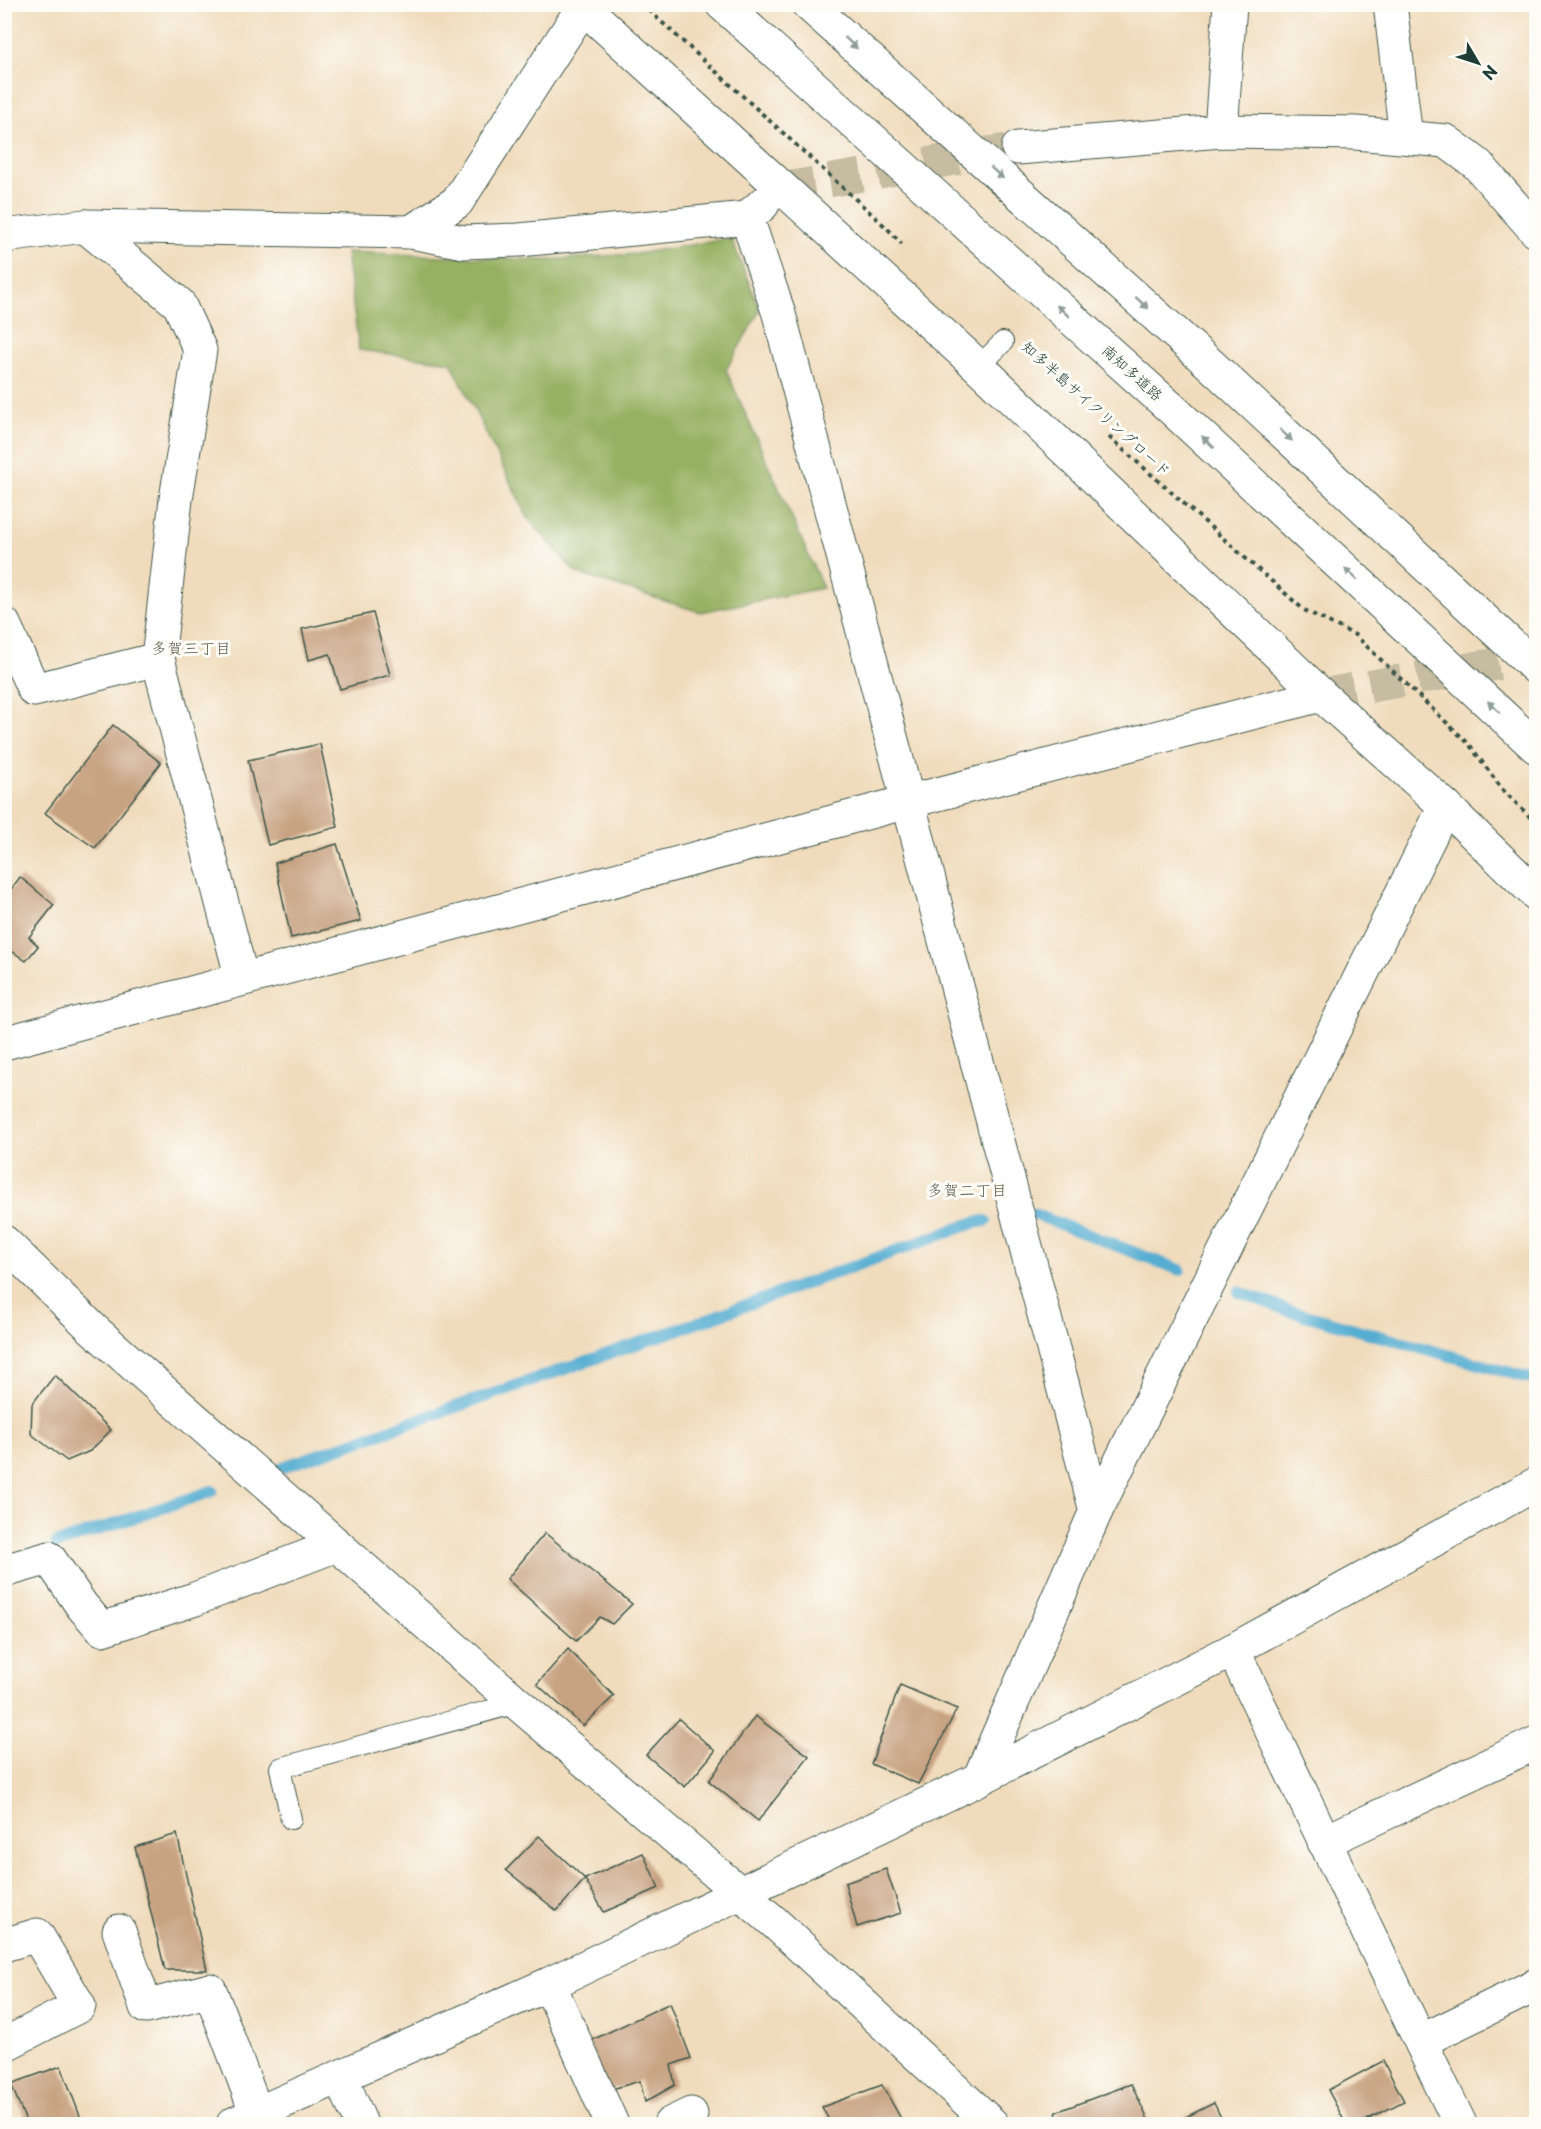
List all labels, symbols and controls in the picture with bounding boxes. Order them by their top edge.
north arrow [1448,33,1508,93]
one-way arrow [844,36,859,50]
text: N [1477,61,1504,86]
one-way arrow [989,166,1004,179]
one-way arrow [1135,296,1150,310]
one-way arrow [1056,305,1071,318]
street label: 知多半島サイクリングロード [1017,335,1177,481]
street label: 南知多道路 [1097,338,1169,406]
one-way arrow [1279,427,1293,441]
one-way arrow [1201,435,1215,449]
one-way arrow [1343,567,1358,581]
district label: 多賀三丁目 [151,635,231,659]
one-way arrow [1486,700,1501,714]
district label: 多賀二丁目 [927,1177,1007,1201]

